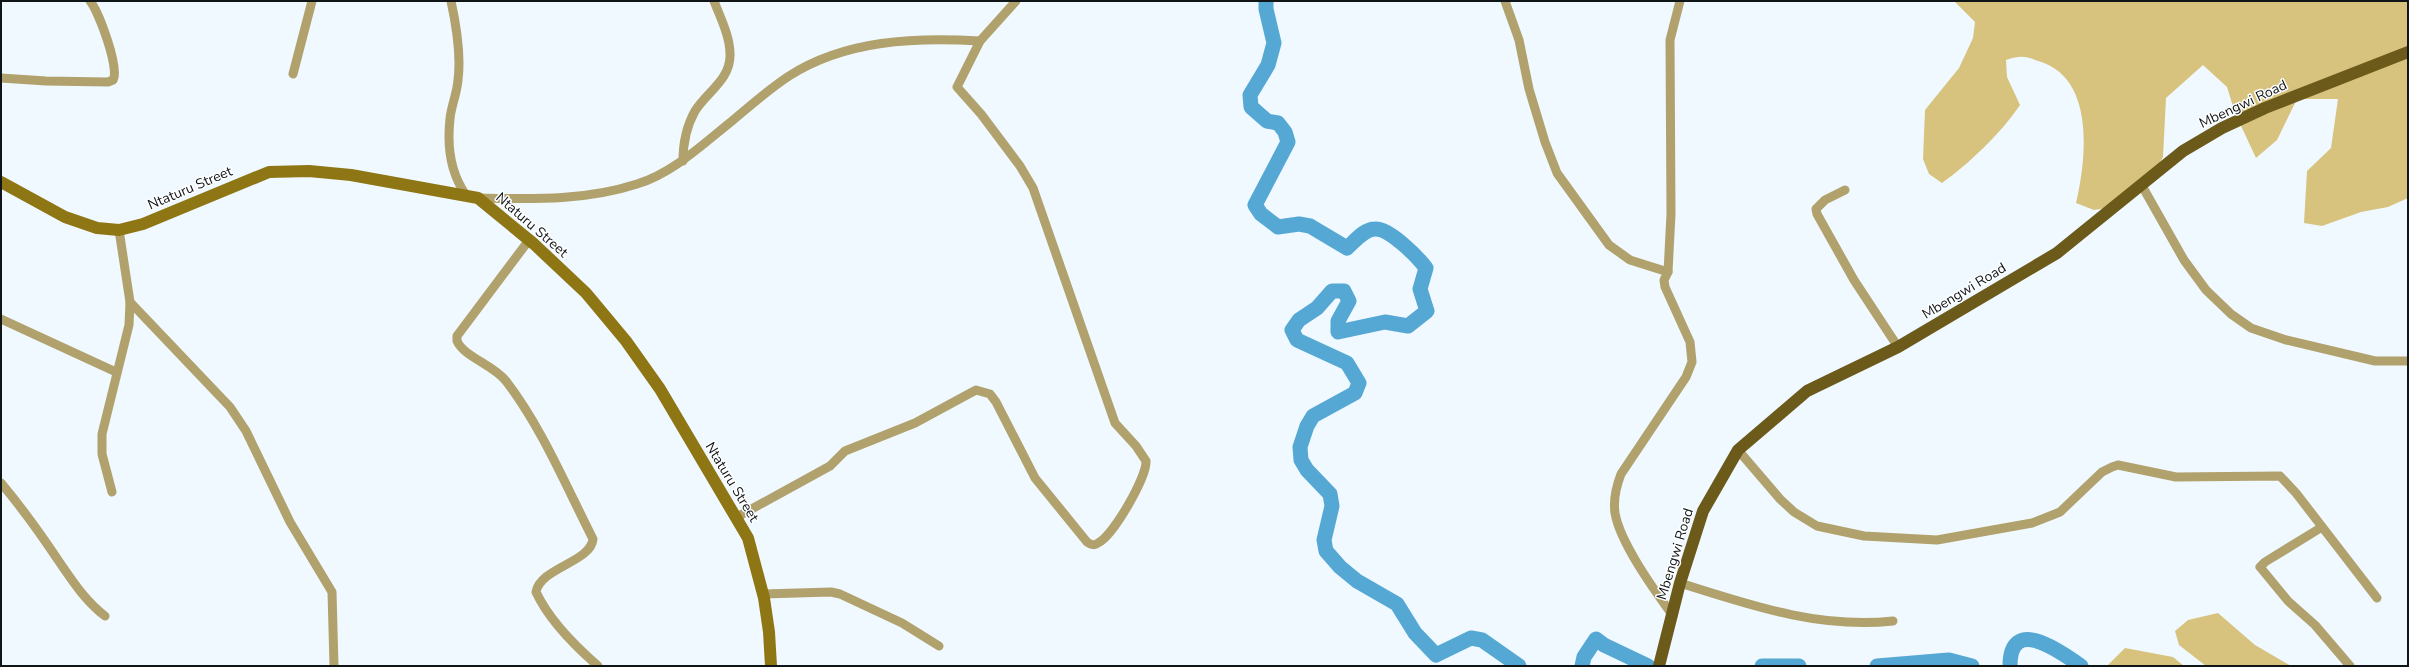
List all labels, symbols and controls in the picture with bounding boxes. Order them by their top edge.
street label: Mbengwi Road [2196,75,2290,133]
street label: Ntaturu Street [145,162,235,214]
street label: Ntaturu Street [492,188,572,262]
street label: Mbengwi Road [1918,258,2010,324]
street label: Ntaturu Street [701,438,763,526]
street label: Mbengwi Road [1652,506,1698,602]

